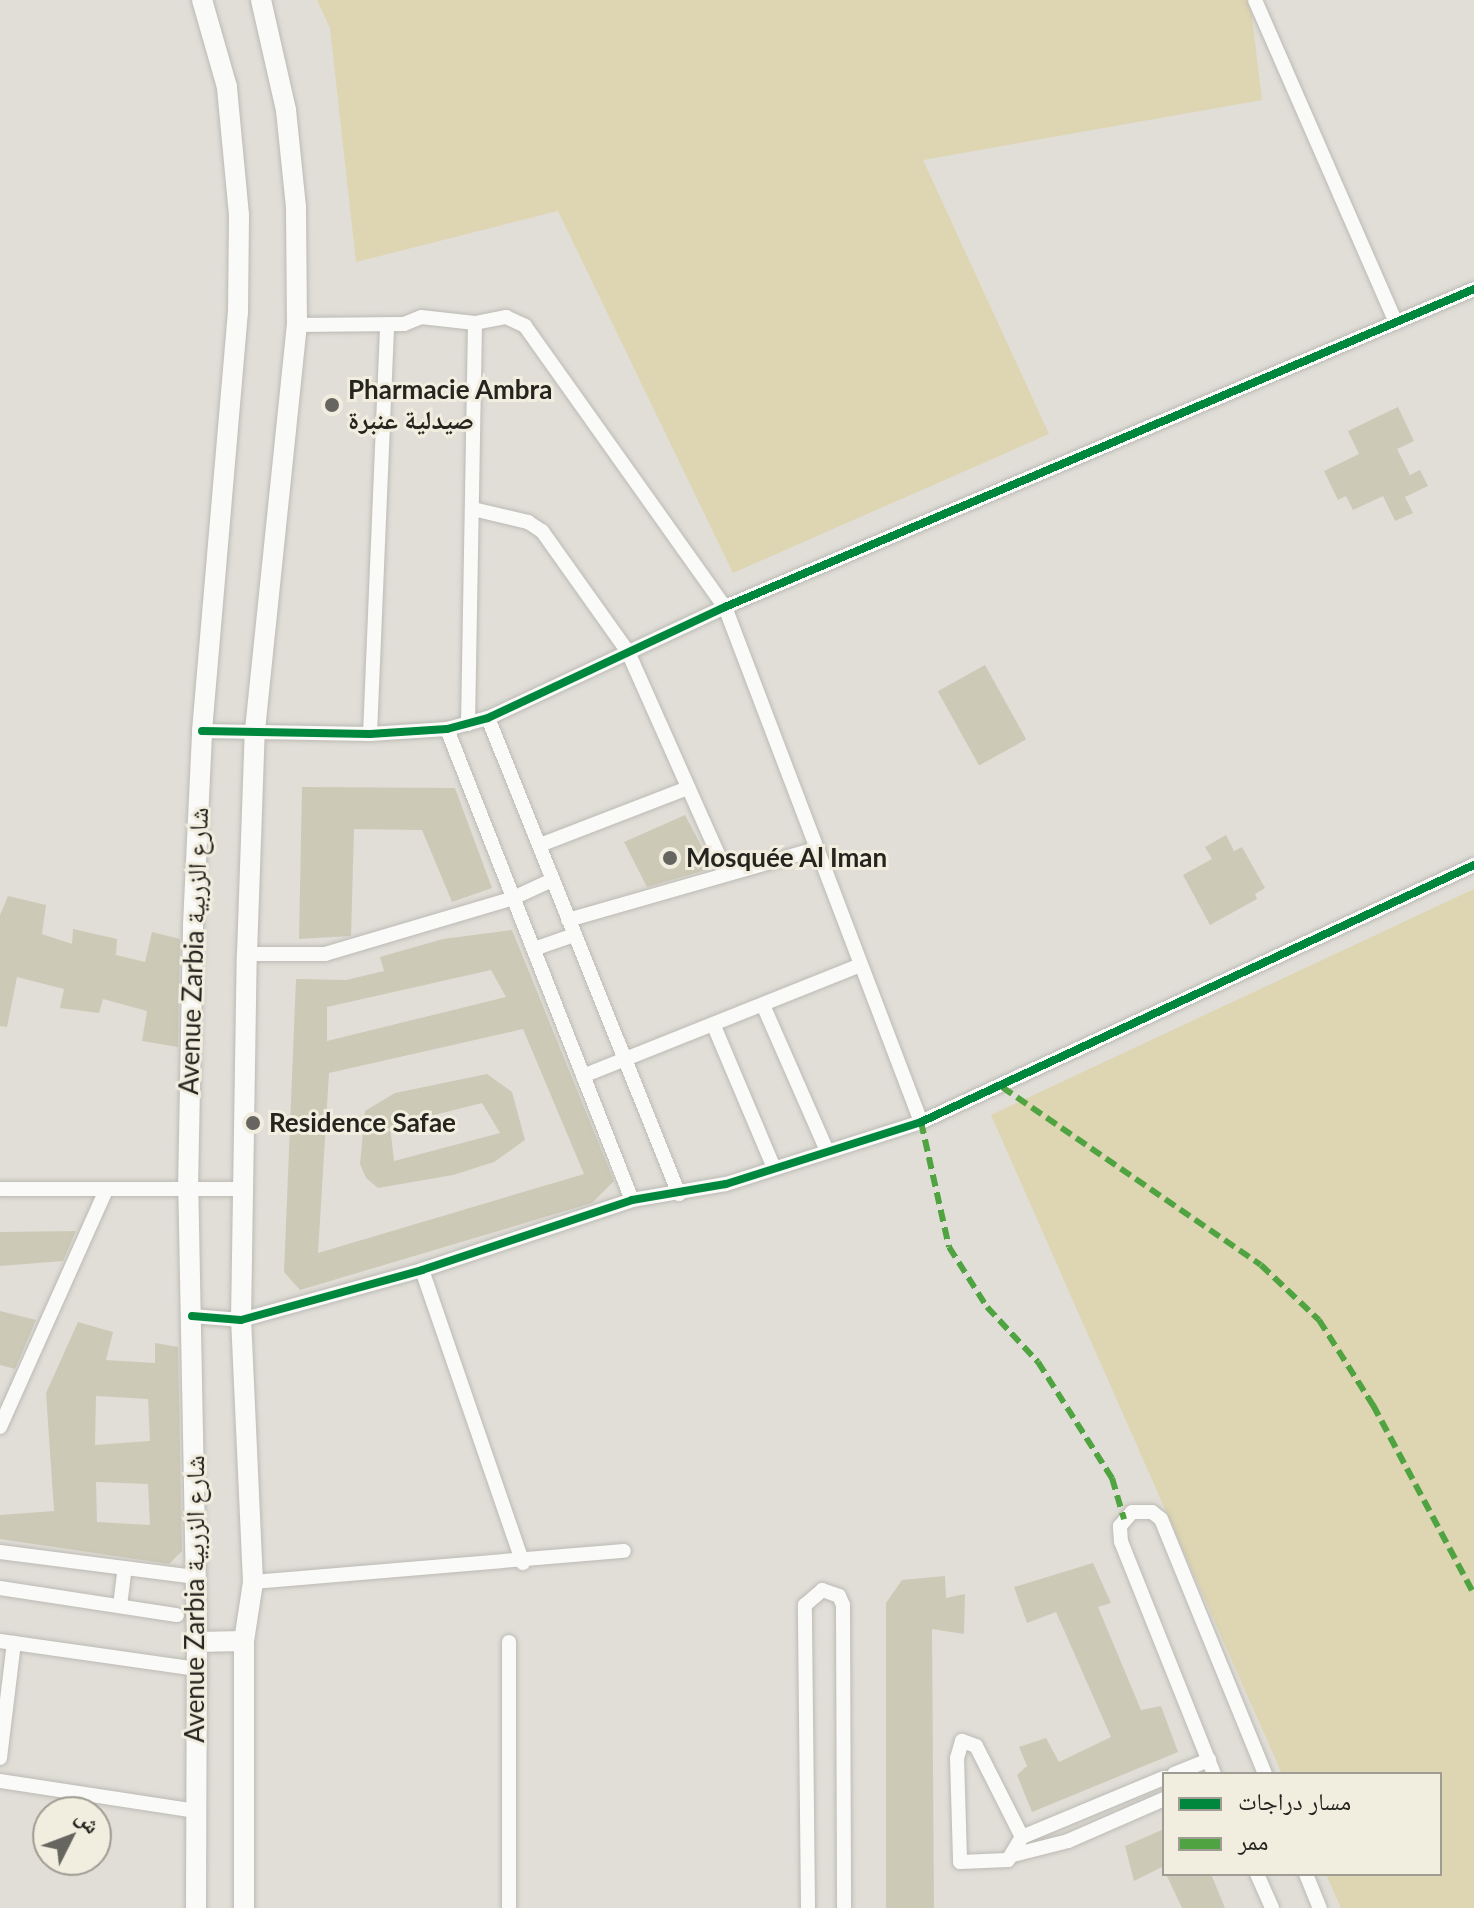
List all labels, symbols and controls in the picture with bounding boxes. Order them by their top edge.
place label: Pharmacie Ambra صيدلية عنبرة [348,374,553,436]
marker: Pharmacie Ambra صيدلية عنبرة [323,396,341,414]
street label: Avenue Zarbia شارع الزربية [173,807,215,1095]
place label: Mosquée Al Iman [686,842,888,874]
marker: Mosquée Al Iman [661,849,679,867]
place label: Residence Safae [269,1107,456,1139]
marker: Residence Safae [244,1114,262,1132]
street label: Avenue Zarbia شارع الزربية [179,1455,211,1743]
legend [1162,1772,1442,1876]
text: مسار دراجات [1238,1786,1351,1815]
north arrow [32,1796,112,1876]
text: ش [71,1803,107,1839]
text: ممر [1238,1826,1269,1855]

